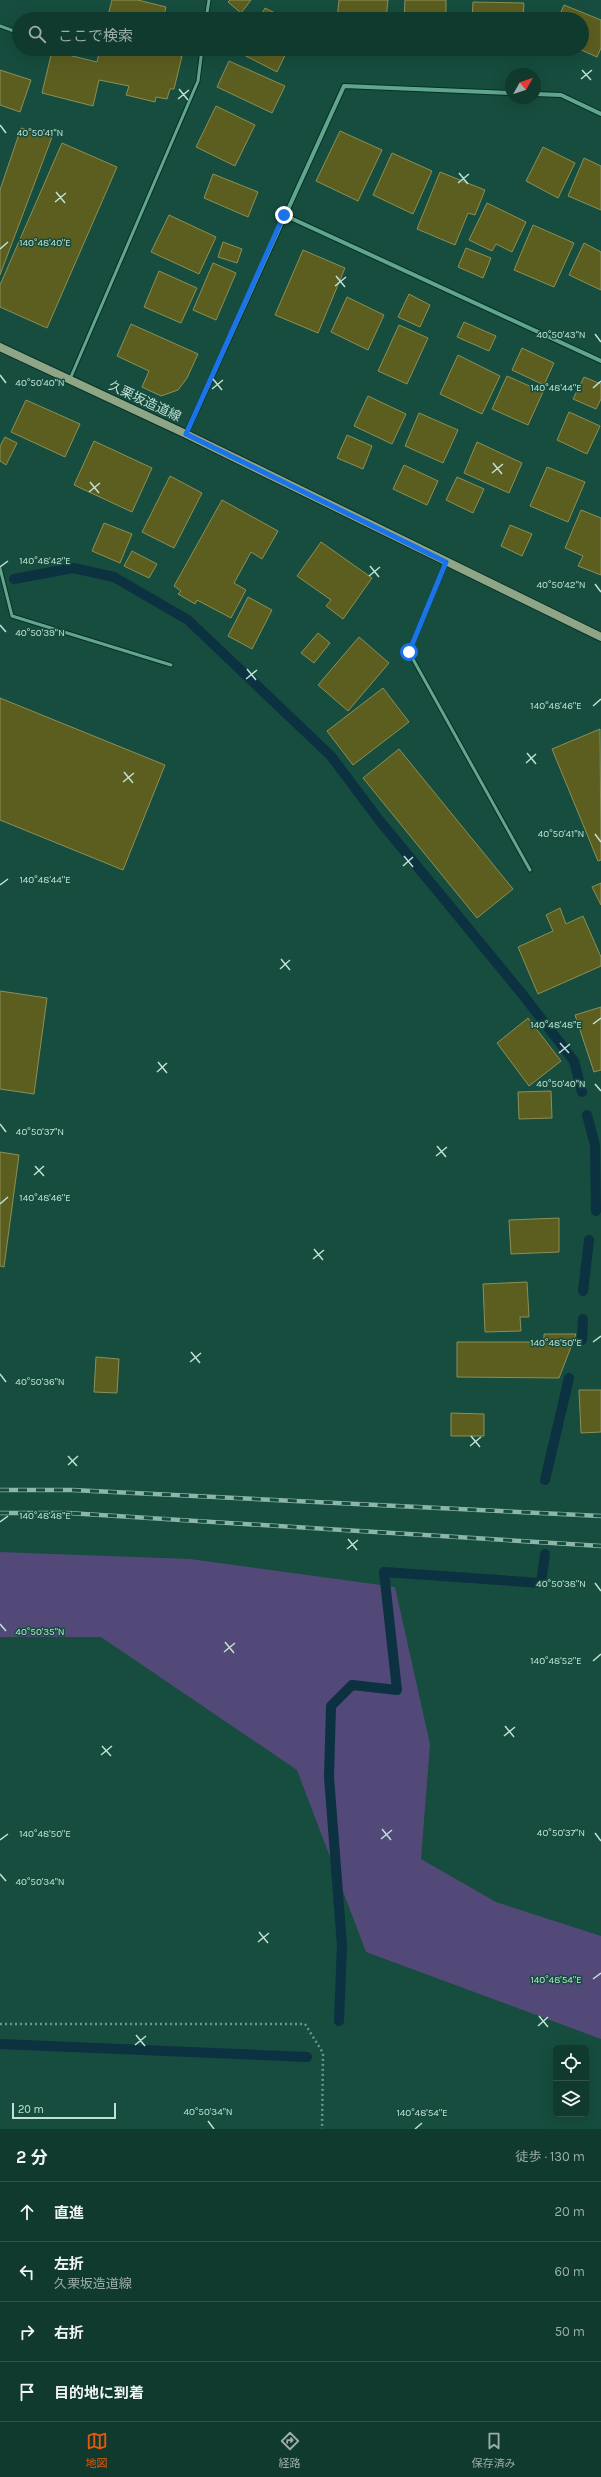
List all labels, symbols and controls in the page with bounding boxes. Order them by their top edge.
search box [12,12,589,56]
icon: search [26,23,48,45]
text: ここで検索 [58,27,133,45]
north arrow [505,68,541,104]
text: 40°50'41"N [17,127,63,139]
route end [275,206,293,224]
text: 140°48'40"E [19,237,71,249]
text: 40°50'43"N [536,329,586,341]
text: 40°50'40"N [15,377,65,389]
street label: 久栗坂造道線 [106,378,184,424]
text: 140°48'44"E [530,382,582,394]
text: 140°48'42"E [19,555,71,567]
text: 40°50'42"N [536,579,586,591]
text: 40°50'39"N [15,627,65,639]
route start [400,643,418,661]
text: 140°48'46"E [530,700,582,712]
text: 40°50'41"N [538,828,584,840]
text: 140°48'44"E [19,874,71,886]
text: 140°48'48"E [530,1019,582,1031]
text: 40°50'40"N [536,1078,586,1090]
text: 40°50'37"N [16,1126,64,1138]
text: 140°48'46"E [19,1192,71,1204]
text: 140°48'50"E [530,1337,582,1349]
text: 40°50'36"N [15,1376,65,1388]
text: 140°48'48"E [19,1510,71,1522]
text: 40°50'38"N [536,1578,586,1590]
text: 40°50'35"N [15,1626,65,1638]
text: 140°48'52"E [530,1655,582,1667]
text: 40°50'37"N [537,1827,585,1839]
text: 140°48'50"E [19,1828,71,1840]
text: 40°50'34"N [15,1876,65,1888]
text: 140°48'54"E [530,1974,582,1986]
map controls [553,2045,589,2117]
button: locate [553,2045,589,2081]
button: layers [553,2081,589,2117]
scale bar [12,2101,116,2120]
text: 20 m [18,2103,44,2116]
text: 40°50'34"N [183,2106,233,2118]
text: 140°48'54"E [396,2107,448,2119]
text: 2 分 [16,2147,48,2167]
text: 徒歩 · 130 m [516,2149,585,2164]
icon: ahead [16,2201,38,2223]
text: 直進 [54,2204,84,2222]
text: 20 m [555,2204,585,2219]
text: 左折 [54,2255,84,2273]
icon: left [16,2261,38,2283]
text: 60 m [555,2264,585,2279]
text: 久栗坂造道線 [54,2276,132,2291]
icon: right [16,2321,38,2343]
text: 右折 [54,2324,84,2342]
text: 50 m [555,2324,585,2339]
icon: arrive [16,2381,38,2403]
text: 目的地に到着 [54,2384,144,2402]
tab: 地図 [86,2430,108,2470]
tab: 経路 [279,2430,301,2470]
tab: 保存済み [472,2430,516,2470]

